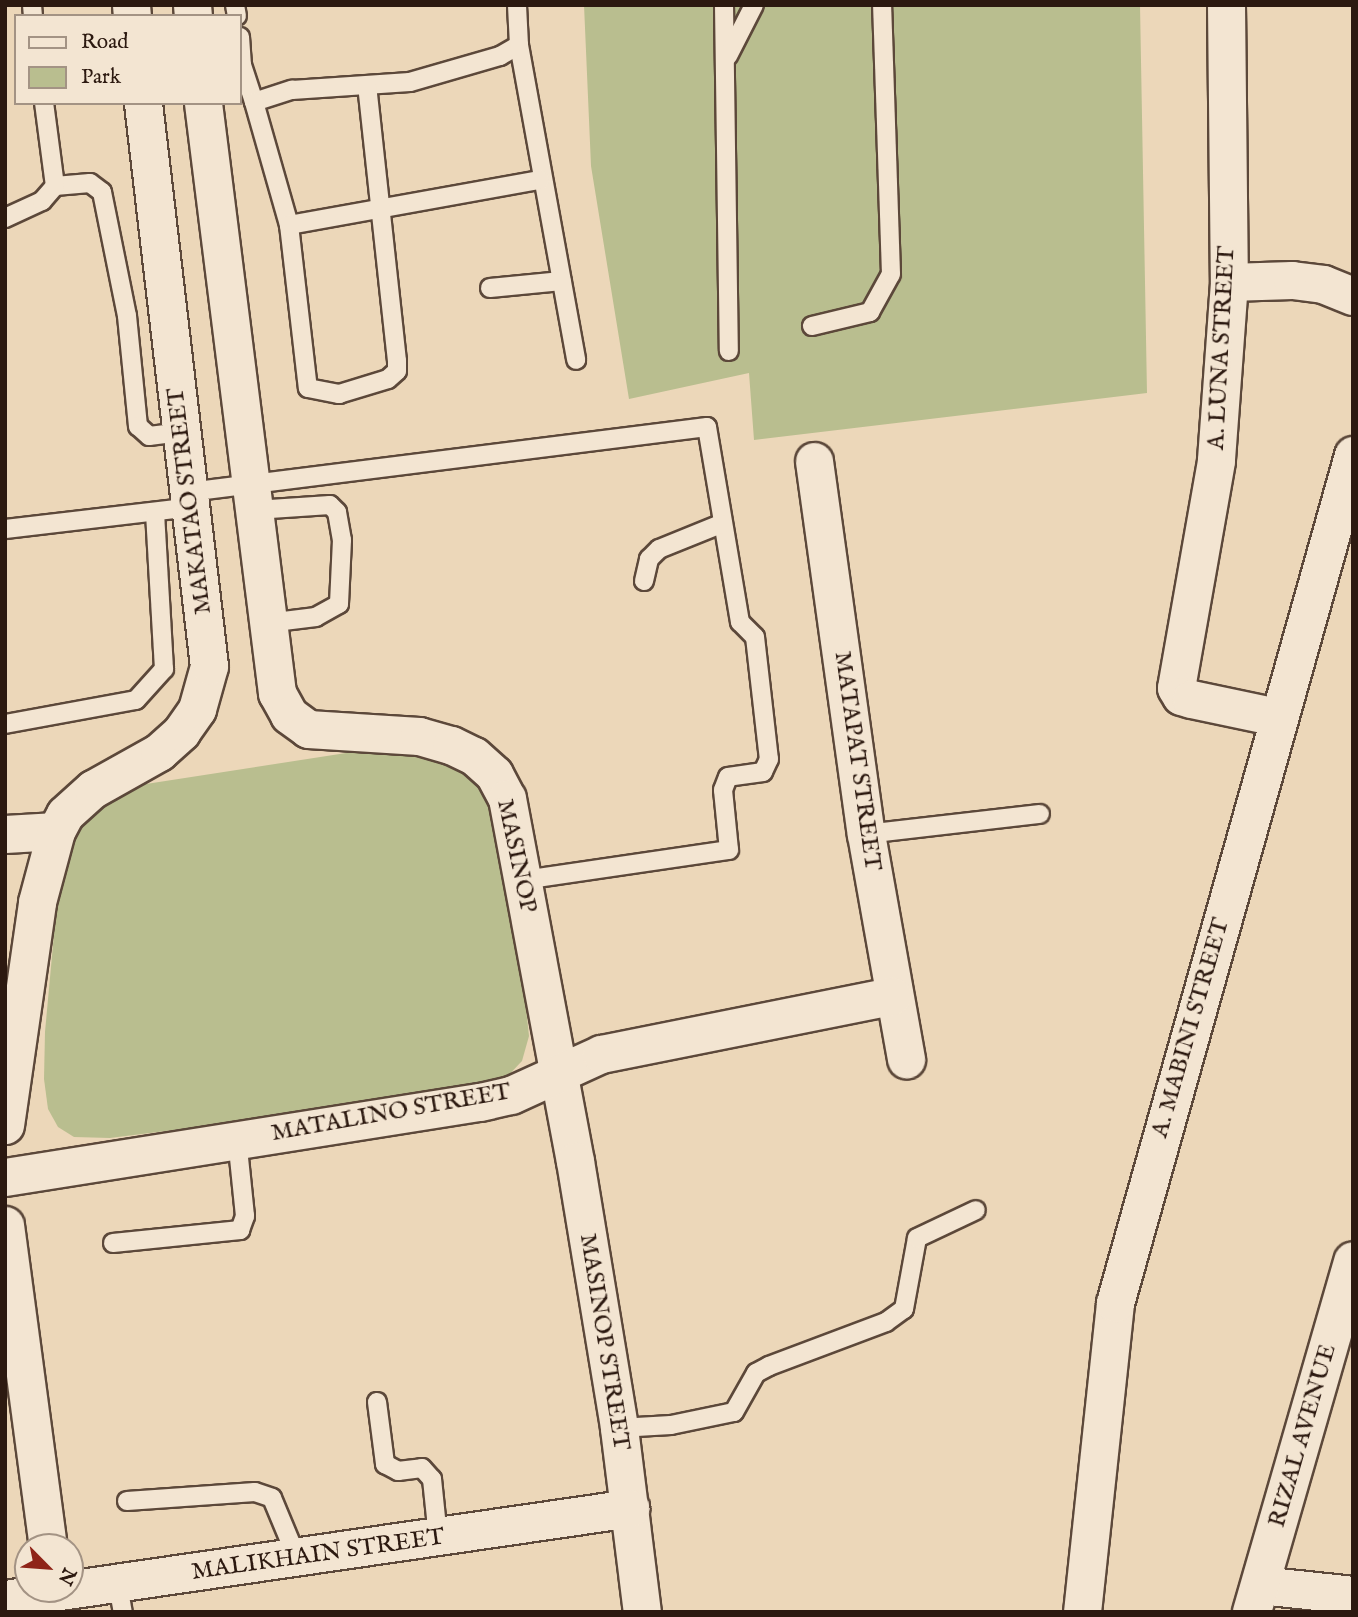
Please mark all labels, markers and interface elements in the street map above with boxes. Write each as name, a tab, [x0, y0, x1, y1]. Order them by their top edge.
legend	[14, 14, 242, 105]
text: Road	[81, 29, 128, 56]
text: Park	[81, 64, 121, 91]
street label: A. LUNA STREET	[1202, 245, 1242, 451]
street label: MAKATAO STREET	[162, 386, 218, 616]
street label: MATAPAT STREET	[827, 649, 887, 873]
street label: MASINOP	[490, 797, 542, 915]
street label: A. MABINI STREET	[1146, 915, 1236, 1141]
street label: MATALINO STREET	[269, 1078, 513, 1148]
street label: MASINOP STREET	[573, 1231, 635, 1453]
street label: RIZAL AVENUE	[1263, 1341, 1343, 1531]
street label: MALIKHAIN STREET	[190, 1523, 446, 1587]
north arrow	[14, 1533, 84, 1603]
text: N	[52, 1563, 81, 1589]

